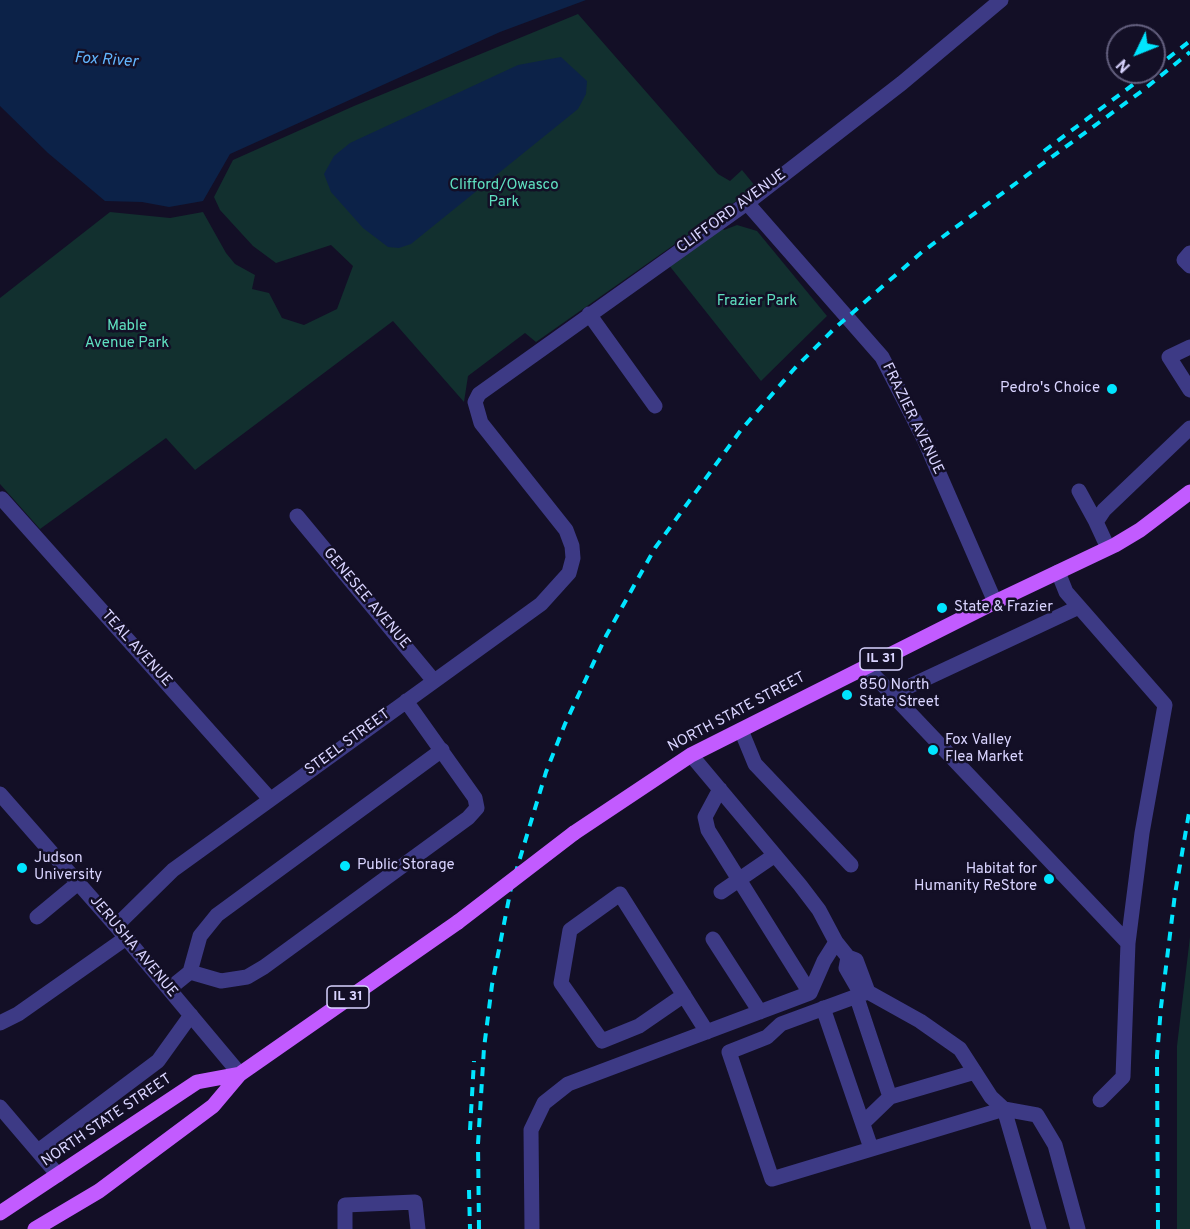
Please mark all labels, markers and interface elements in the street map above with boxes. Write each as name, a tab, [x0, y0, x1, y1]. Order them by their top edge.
north arrow	[1106, 24, 1166, 84]
water label: Fox River	[74, 49, 138, 73]
text: N	[1113, 54, 1136, 76]
street label: CLIFFORD AVENUE	[674, 166, 790, 258]
park label: Clifford/Owasco Park	[449, 177, 559, 212]
park label: Frazier Park	[717, 293, 797, 311]
park label: Mable Avenue Park	[85, 318, 169, 353]
street label: FRAZIER AVENUE	[877, 360, 947, 478]
place label: Pedro's Choice	[1000, 380, 1100, 398]
marker: Pedro's Choice	[1105, 382, 1119, 396]
street label: GENESEE AVENUE	[319, 545, 413, 653]
place label: State & Frazier	[954, 599, 1053, 617]
marker: State & Frazier	[935, 601, 949, 615]
street label: TEAL AVENUE	[97, 607, 175, 691]
road number: IL 31	[860, 648, 902, 670]
street label: NORTH STATE STREET	[665, 669, 809, 757]
place label: 850 North State Street	[859, 677, 939, 712]
marker: 850 North State Street	[840, 688, 854, 702]
street label: STEEL STREET	[302, 706, 394, 780]
place label: Fox Valley Flea Market	[945, 732, 1023, 767]
marker: Fox Valley Flea Market	[926, 743, 940, 757]
place label: Judson University	[34, 850, 102, 885]
place label: Public Storage	[357, 857, 455, 875]
marker: Public Storage	[338, 859, 352, 873]
marker: Judson University	[15, 861, 29, 875]
place label: Habitat for Humanity ReStore	[914, 861, 1037, 896]
marker: Habitat for Humanity ReStore	[1042, 872, 1056, 886]
street label: JERUSHA AVENUE	[85, 892, 181, 1002]
road number: IL 31	[327, 986, 369, 1008]
street label: NORTH STATE STREET	[38, 1071, 176, 1171]

